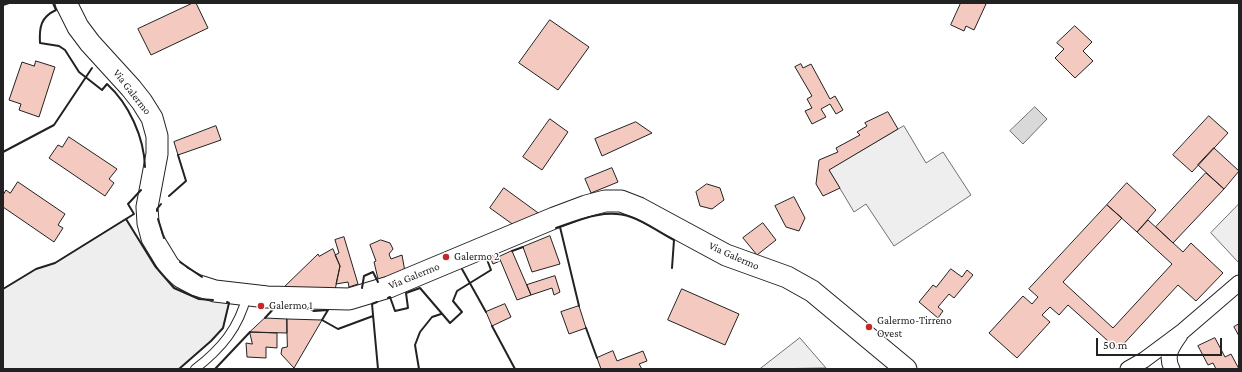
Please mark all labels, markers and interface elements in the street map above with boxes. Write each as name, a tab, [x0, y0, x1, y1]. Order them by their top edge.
street label: Via Galermo	[110, 67, 154, 117]
street label: Via Galermo	[707, 239, 761, 273]
place label: Galermo 2	[454, 250, 499, 264]
marker: Galermo 2	[441, 252, 451, 262]
street label: Via Galermo	[386, 260, 442, 292]
place label: Galermo 1	[269, 299, 313, 313]
marker: Galermo 1	[256, 301, 266, 311]
place label: Galermo-Tirreno Ovest	[877, 314, 952, 340]
marker: Galermo-Tirreno Ovest	[864, 322, 874, 332]
scale bar	[1098, 330, 1224, 356]
text: 50 m	[1103, 338, 1127, 352]

